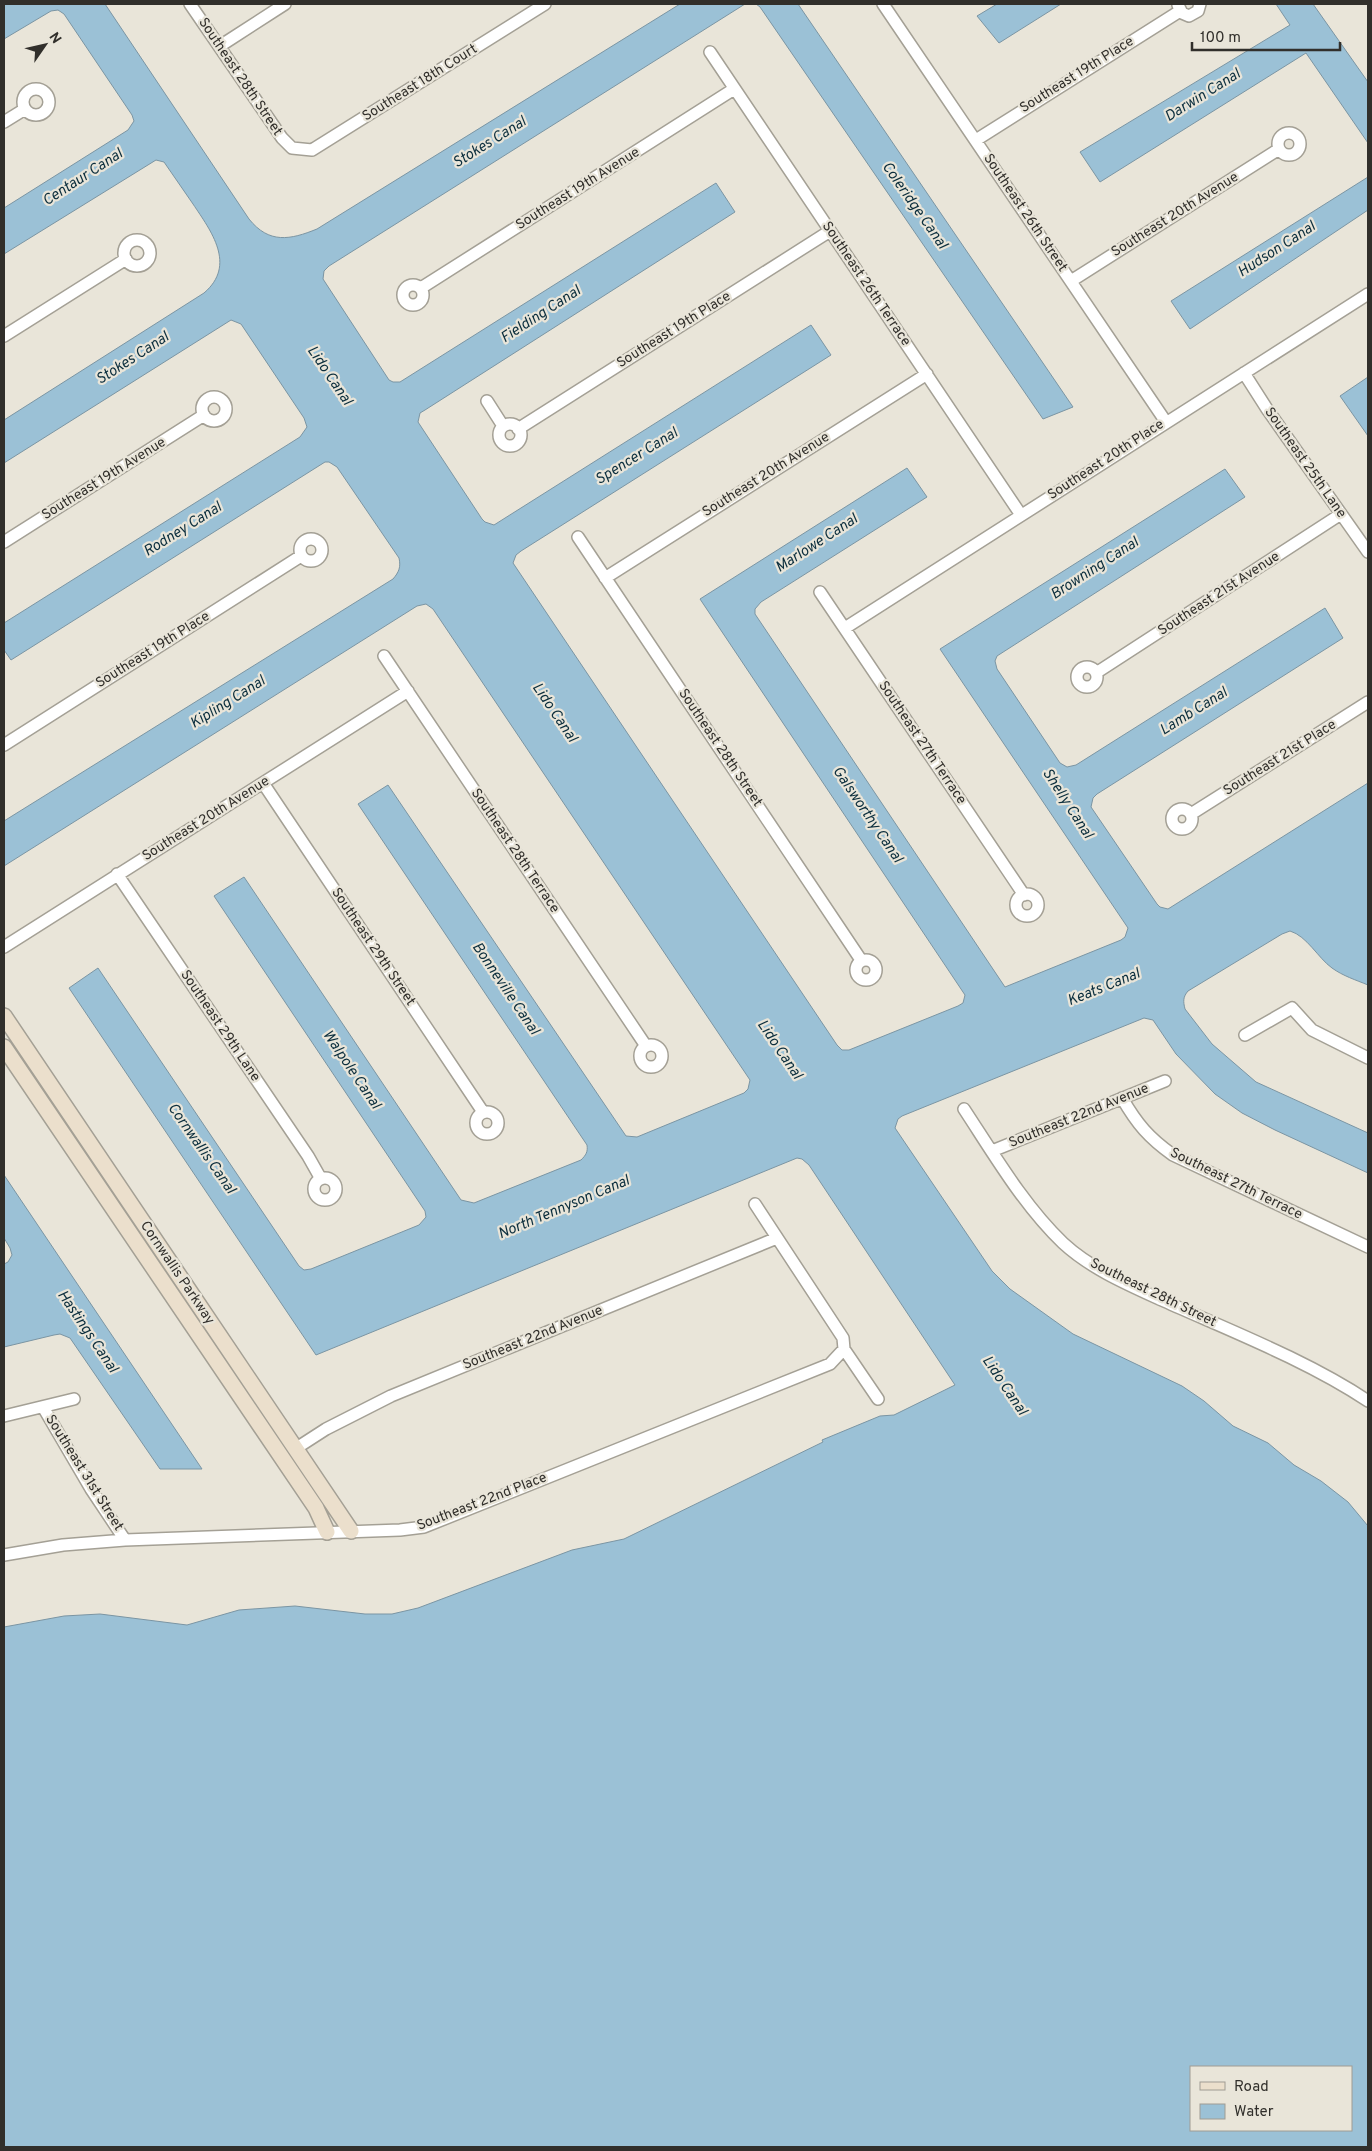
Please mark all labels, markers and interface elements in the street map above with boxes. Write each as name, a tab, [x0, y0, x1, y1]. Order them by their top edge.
street label: Southeast 28th Street	[194, 15, 286, 139]
north arrow	[20, 20, 70, 70]
scale bar	[1192, 20, 1340, 52]
text: 100 m	[1200, 29, 1241, 48]
text: N	[45, 30, 64, 47]
street label: Southeast 19th Place	[1017, 33, 1137, 117]
street label: Southeast 18th Court	[359, 41, 481, 125]
water label: Darwin Canal	[1162, 65, 1245, 127]
water label: Stokes Canal	[450, 112, 531, 173]
water label: Centaur Canal	[39, 144, 128, 211]
street label: Southeast 19th Avenue	[513, 144, 643, 234]
street label: Southeast 26th Street	[979, 151, 1071, 275]
water label: Coleridge Canal	[877, 159, 952, 254]
street label: Southeast 20th Avenue	[1108, 169, 1242, 261]
water label: Hudson Canal	[1234, 217, 1321, 282]
street label: Southeast 26th Terrace	[818, 218, 914, 350]
water label: Fielding Canal	[497, 281, 586, 348]
street label: Southeast 19th Place	[614, 288, 734, 372]
water label: Stokes Canal	[93, 328, 174, 390]
water label: Lido Canal	[302, 343, 357, 410]
street label: Southeast 25th Lane	[1260, 404, 1350, 522]
street label: Southeast 20th Place	[1045, 416, 1167, 504]
water label: Spencer Canal	[592, 423, 683, 490]
street label: Southeast 20th Avenue	[699, 429, 833, 521]
street label: Southeast 19th Avenue	[39, 434, 169, 524]
water label: Rodney Canal	[140, 498, 227, 562]
water label: Marlowe Canal	[772, 510, 863, 578]
water label: Browning Canal	[1047, 533, 1144, 605]
street label: Southeast 21st Avenue	[1155, 548, 1283, 640]
street label: Southeast 19th Place	[93, 608, 213, 692]
water label: Kipling Canal	[187, 672, 270, 734]
street label: Southeast 27th Terrace	[874, 678, 970, 808]
water label: Lido Canal	[527, 680, 582, 747]
water label: Lamb Canal	[1157, 683, 1232, 740]
street label: Southeast 28th Street	[674, 686, 766, 810]
street label: Southeast 21st Place	[1220, 716, 1340, 800]
water label: Galsworthy Canal	[828, 763, 907, 868]
water label: Shelly Canal	[1037, 765, 1097, 844]
street label: Southeast 20th Avenue	[139, 773, 273, 865]
street label: Southeast 28th Terrace	[467, 785, 563, 917]
street label: Southeast 29th Street	[327, 885, 419, 1009]
water label: Bonneville Canal	[467, 939, 544, 1040]
water label: Keats Canal	[1065, 964, 1144, 1011]
street label: Southeast 29th Lane	[176, 967, 264, 1085]
water label: Lido Canal	[752, 1017, 807, 1084]
water label: Walpole Canal	[318, 1027, 385, 1114]
street label: Southeast 22nd Avenue	[1007, 1080, 1151, 1152]
water label: Cornwallis Canal	[163, 1100, 240, 1199]
street label: Southeast 27th Terrace	[1167, 1145, 1305, 1223]
water label: North Tennyson Canal	[495, 1171, 634, 1244]
street label: Cornwallis Parkway	[136, 1218, 218, 1328]
street label: Southeast 28th Street	[1087, 1255, 1219, 1331]
water label: Hastings Canal	[52, 1287, 122, 1378]
street label: Southeast 22nd Avenue	[461, 1302, 605, 1374]
water label: Lido Canal	[977, 1353, 1032, 1420]
street label: Southeast 31st Street	[41, 1412, 127, 1534]
street label: Southeast 22nd Place	[415, 1469, 549, 1535]
legend	[1190, 2066, 1352, 2131]
text: Road	[1234, 2078, 1269, 2097]
text: Water	[1234, 2103, 1274, 2122]

